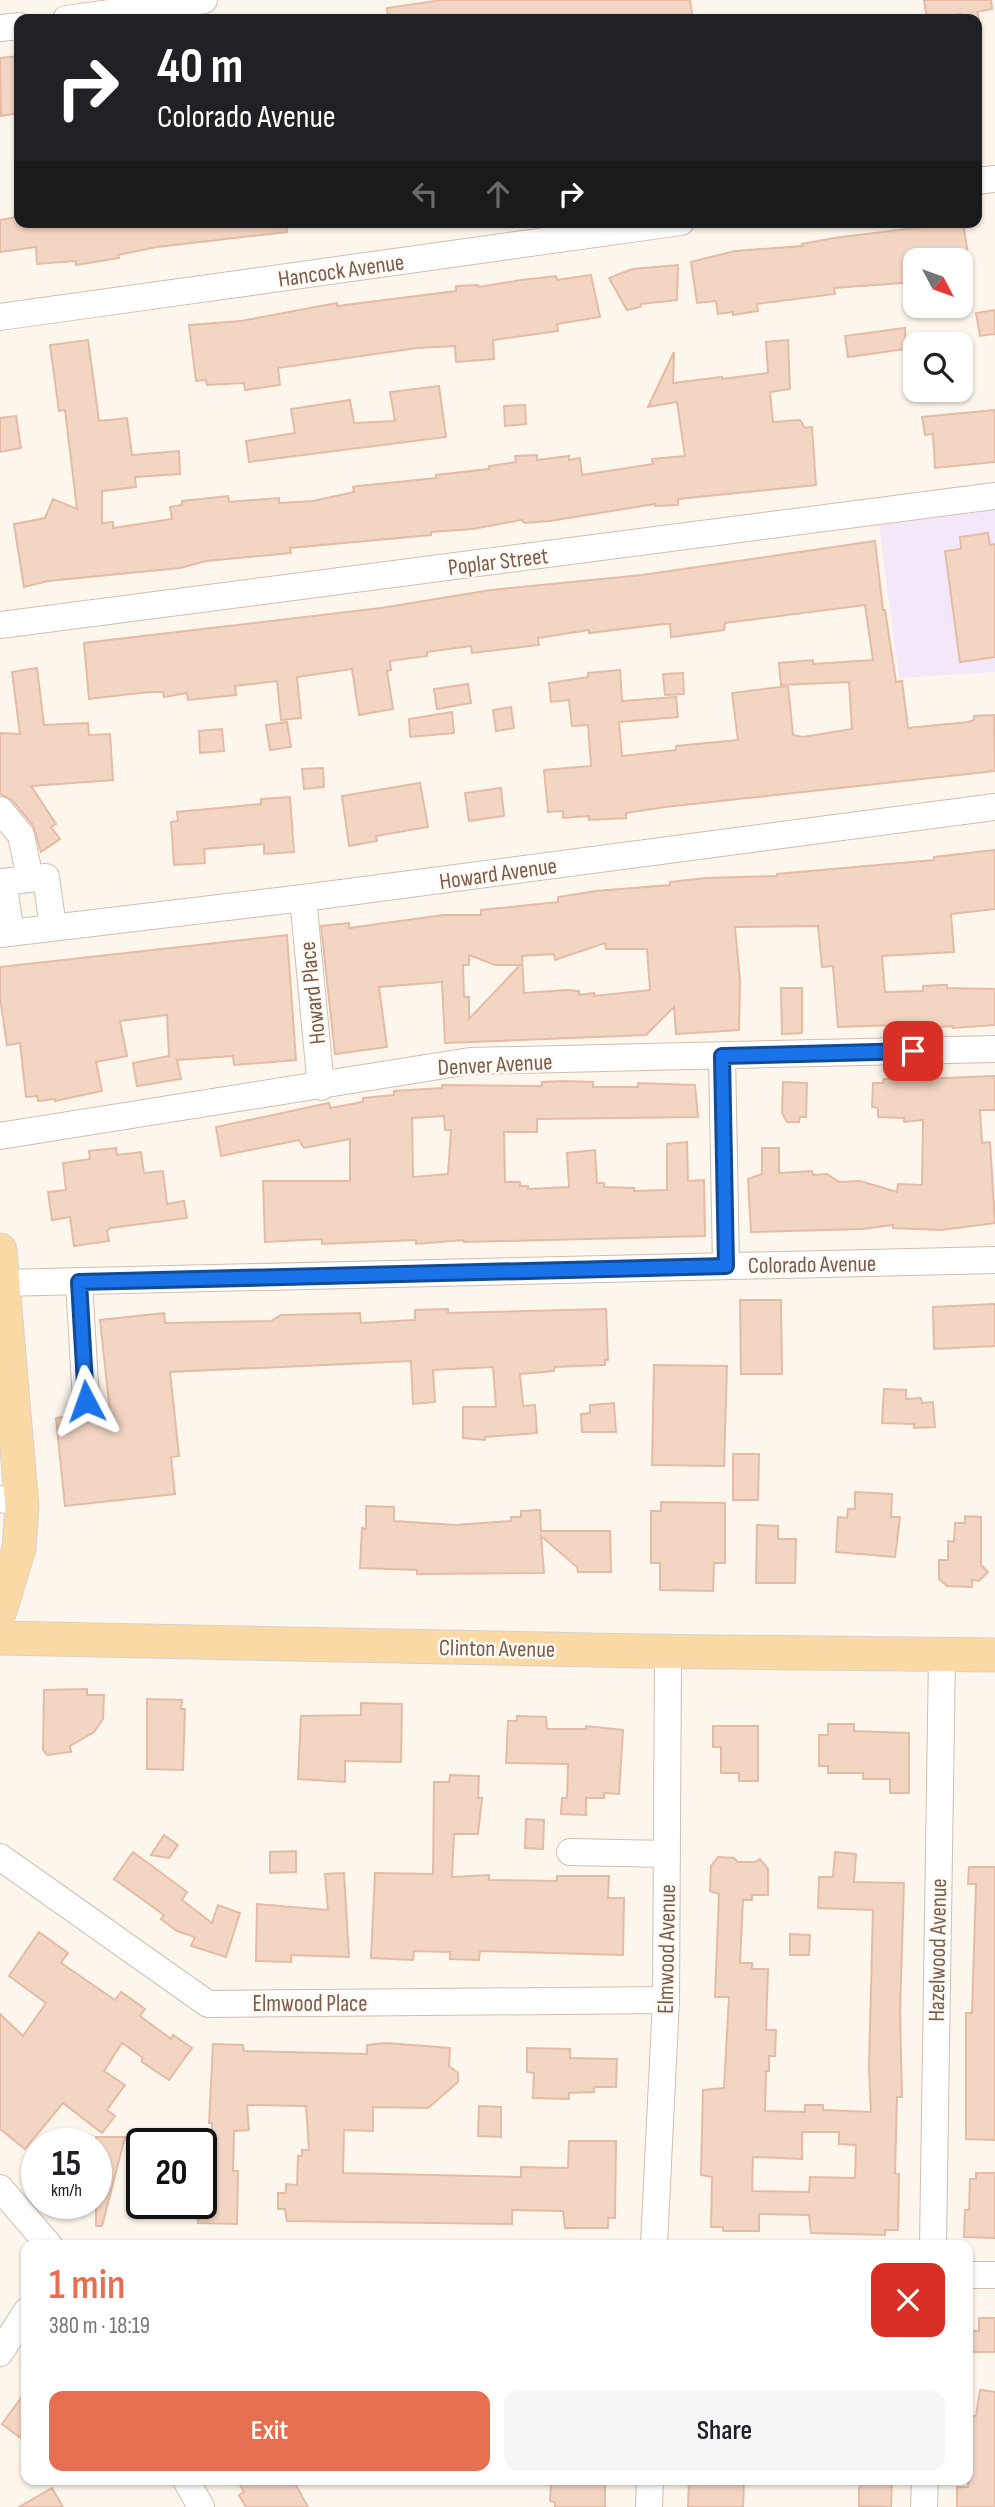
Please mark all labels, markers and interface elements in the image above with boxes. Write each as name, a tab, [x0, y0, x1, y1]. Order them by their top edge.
text: 40 m	[157, 38, 243, 97]
icon: right	[42, 42, 133, 133]
text: Colorado Avenue	[157, 98, 336, 137]
icon: left	[406, 175, 444, 213]
icon: ahead	[479, 175, 517, 213]
icon: right	[552, 175, 590, 213]
street label: Hancock Avenue	[276, 248, 406, 294]
north arrow	[903, 248, 973, 318]
map controls	[903, 248, 973, 402]
button: search	[903, 332, 973, 402]
street label: Poplar Street	[446, 542, 550, 582]
street label: Howard Avenue	[438, 852, 559, 896]
street label: Howard Place	[294, 940, 332, 1046]
pin	[883, 1021, 943, 1081]
icon: arrive	[894, 1032, 932, 1070]
street label: Denver Avenue	[437, 1048, 553, 1082]
street label: Colorado Avenue	[748, 1250, 876, 1280]
position arrow	[49, 1364, 123, 1438]
street label: Clinton Avenue	[439, 1634, 555, 1664]
street label: Hazelwood Avenue	[923, 1878, 953, 2022]
street label: Elmwood Avenue	[652, 1884, 682, 2014]
street label: Elmwood Place	[253, 1990, 367, 2018]
speed limit sign: 20	[126, 2128, 217, 2219]
text: 15	[52, 2143, 81, 2186]
text: km/h	[51, 2180, 82, 2201]
text: 1 min	[49, 2260, 125, 2311]
button: close	[871, 2263, 945, 2337]
text: 380 m · 18:19	[49, 2312, 150, 2340]
button: Exit	[49, 2391, 490, 2471]
button: Share	[504, 2391, 945, 2471]

